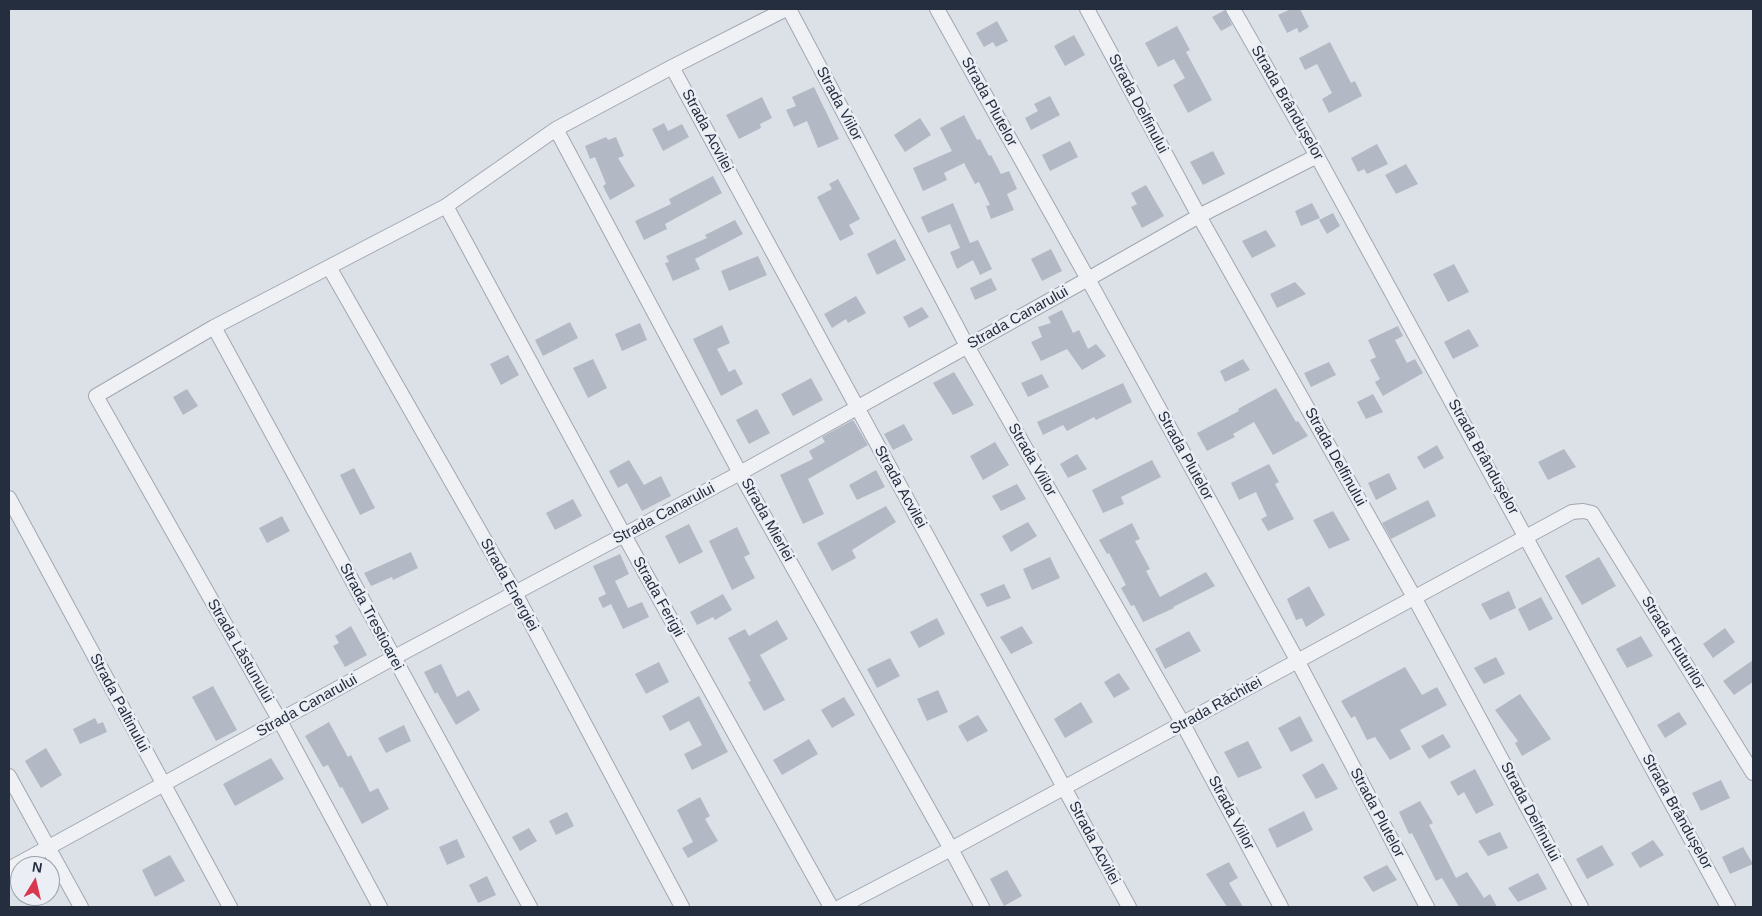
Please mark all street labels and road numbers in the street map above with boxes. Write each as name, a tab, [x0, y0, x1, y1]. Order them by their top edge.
street label: Strada Brândușelor	[1247, 43, 1327, 163]
street label: Strada Delfinului	[1104, 51, 1172, 157]
street label: Strada Plutelor	[957, 54, 1021, 150]
street label: Strada Viilor	[812, 64, 866, 144]
street label: Strada Acvilei	[678, 86, 736, 176]
street label: Strada Canarului	[964, 283, 1072, 353]
street label: Strada Brândușelor	[1444, 396, 1522, 518]
street label: Strada Delfinului	[1300, 405, 1370, 509]
street label: Strada Plutelor	[1153, 408, 1217, 504]
street label: Strada Viilor	[1004, 420, 1060, 500]
street label: Strada Acvilei	[870, 443, 930, 531]
street label: Strada Mierlei	[737, 475, 797, 565]
street label: Strada Canarului	[610, 480, 718, 548]
street label: Strada Energiei	[476, 535, 542, 635]
street label: Strada Ferigii	[629, 554, 687, 640]
street label: Strada Trestioarei	[335, 560, 407, 674]
street label: Strada Fluturilor	[1637, 593, 1709, 693]
street label: Strada Lăstunului	[203, 596, 277, 706]
street label: Strada Paltinului	[85, 651, 153, 755]
street label: Strada Canarului	[253, 671, 361, 741]
street label: Strada Răchitei	[1167, 673, 1265, 739]
street label: Strada Brândușelor	[1638, 751, 1716, 873]
street label: Strada Delfinului	[1496, 759, 1564, 865]
street label: Strada Plutelor	[1346, 765, 1408, 861]
street label: Strada Viilor	[1204, 773, 1258, 853]
street label: Strada Acvilei	[1065, 798, 1123, 888]

